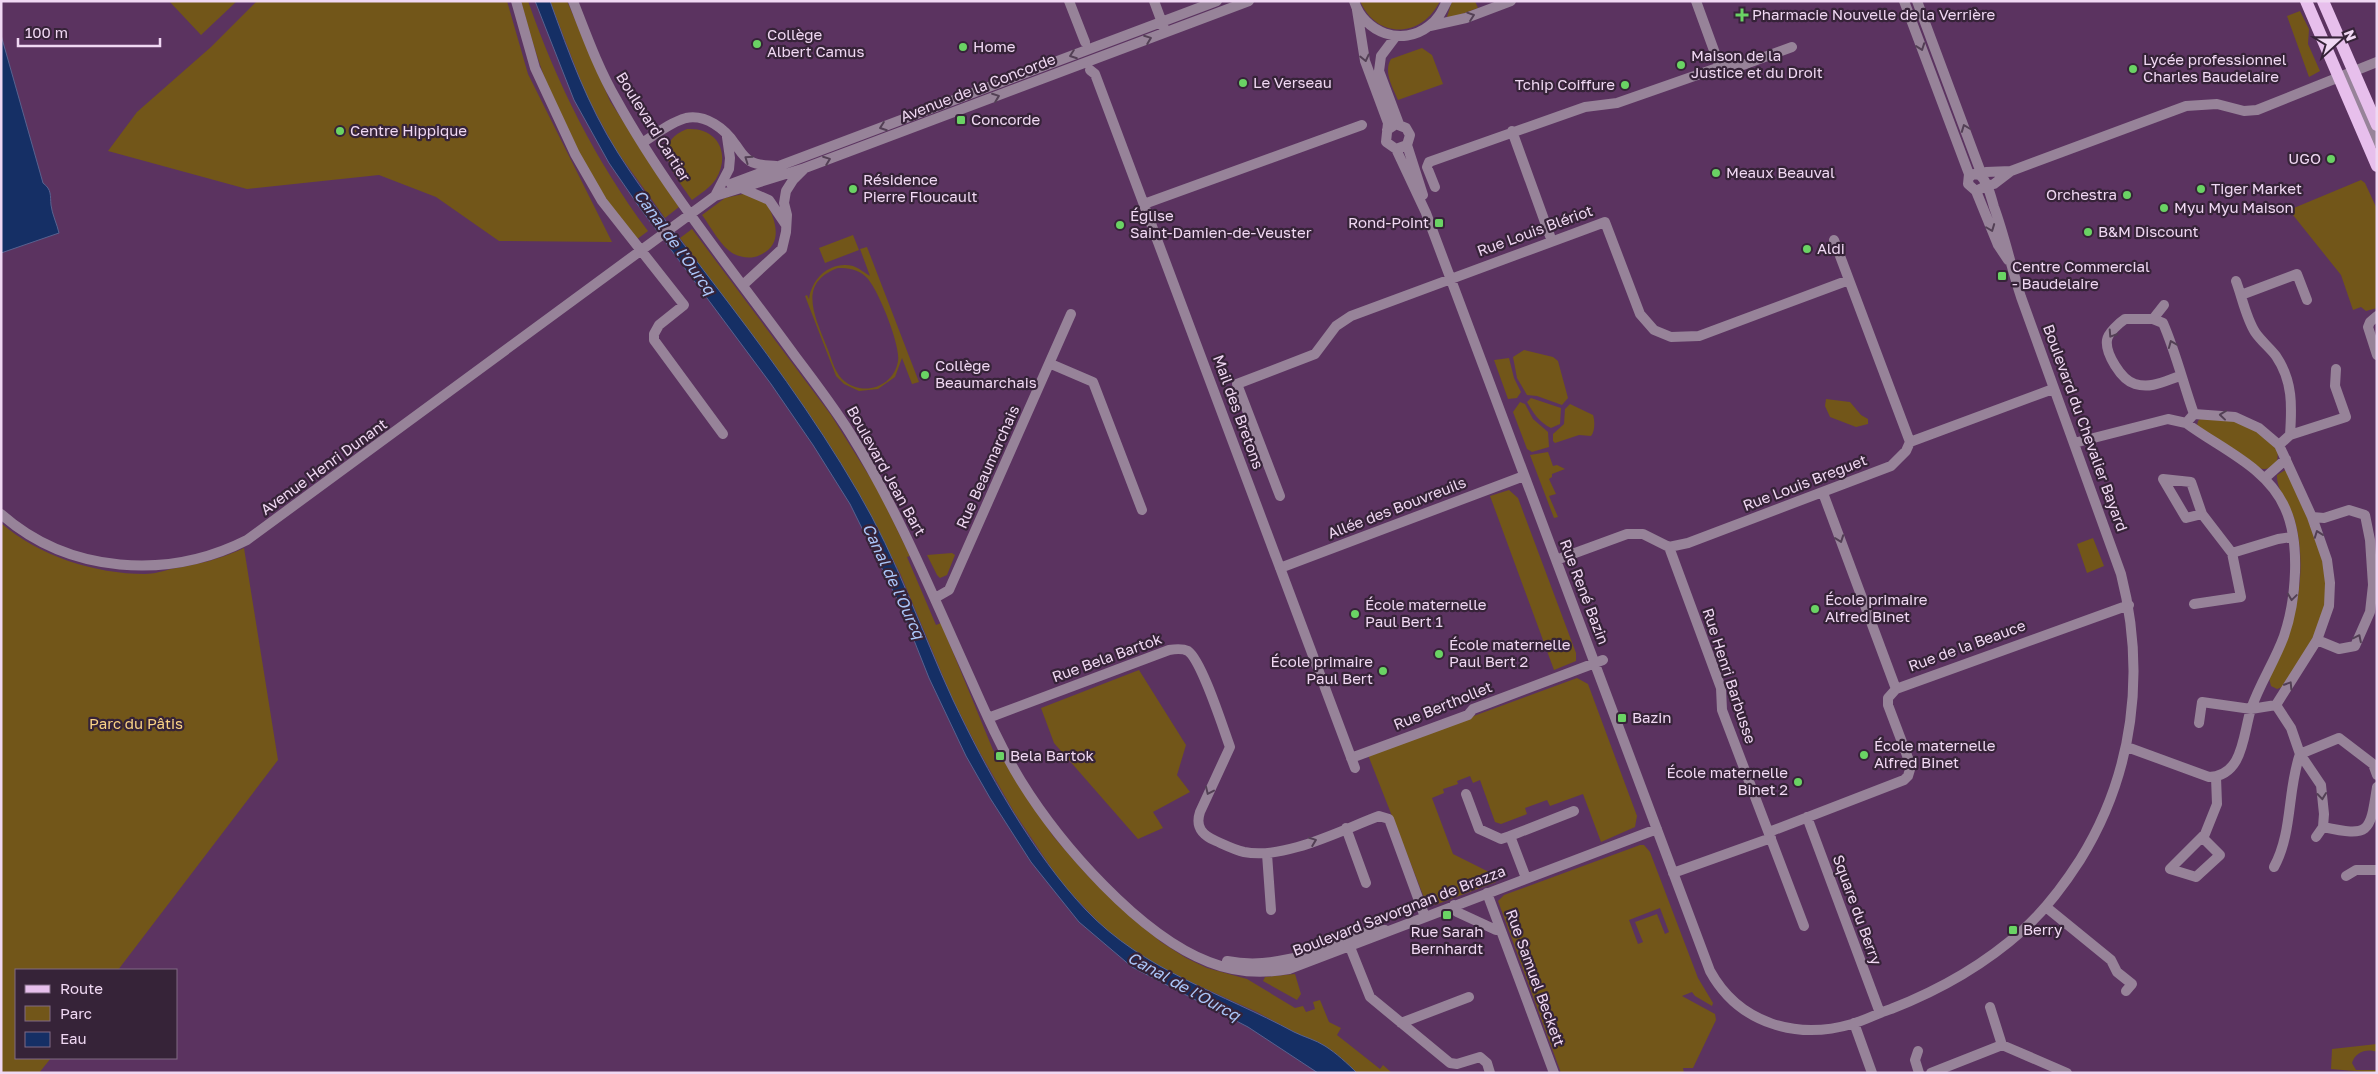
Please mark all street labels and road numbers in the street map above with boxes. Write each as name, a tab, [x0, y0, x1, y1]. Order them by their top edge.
street label: Avenue de la Concorde	[898, 50, 1058, 126]
street label: Boulevard Cartier	[613, 68, 695, 185]
street label: Rue Louis Blériot	[1474, 201, 1595, 259]
street label: Boulevard du Chevalier Bayard	[2040, 322, 2132, 534]
street label: Mail des Bretons	[1210, 352, 1268, 471]
street label: Rue Beaumarchais	[952, 402, 1022, 531]
street label: Boulevard Jean Bart	[844, 403, 930, 538]
street label: Avenue Henri Dunant	[257, 414, 390, 518]
street label: Rue Louis Breguet	[1740, 450, 1869, 514]
street label: Allée des Bouvreuils	[1325, 472, 1468, 542]
street label: Rue René Bazin	[1557, 536, 1613, 647]
street label: Rue Henri Barbusse	[1700, 606, 1760, 746]
street label: Rue de la Beauce	[1906, 615, 2028, 675]
street label: Rue Bela Bartok	[1049, 629, 1164, 685]
street label: Rue Berthollet	[1391, 677, 1495, 733]
street label: Square du Berry	[1830, 852, 1886, 968]
street label: Boulevard Savorgnan de Brazza	[1290, 861, 1508, 959]
street label: Rue Samuel Beckett	[1503, 907, 1569, 1049]

